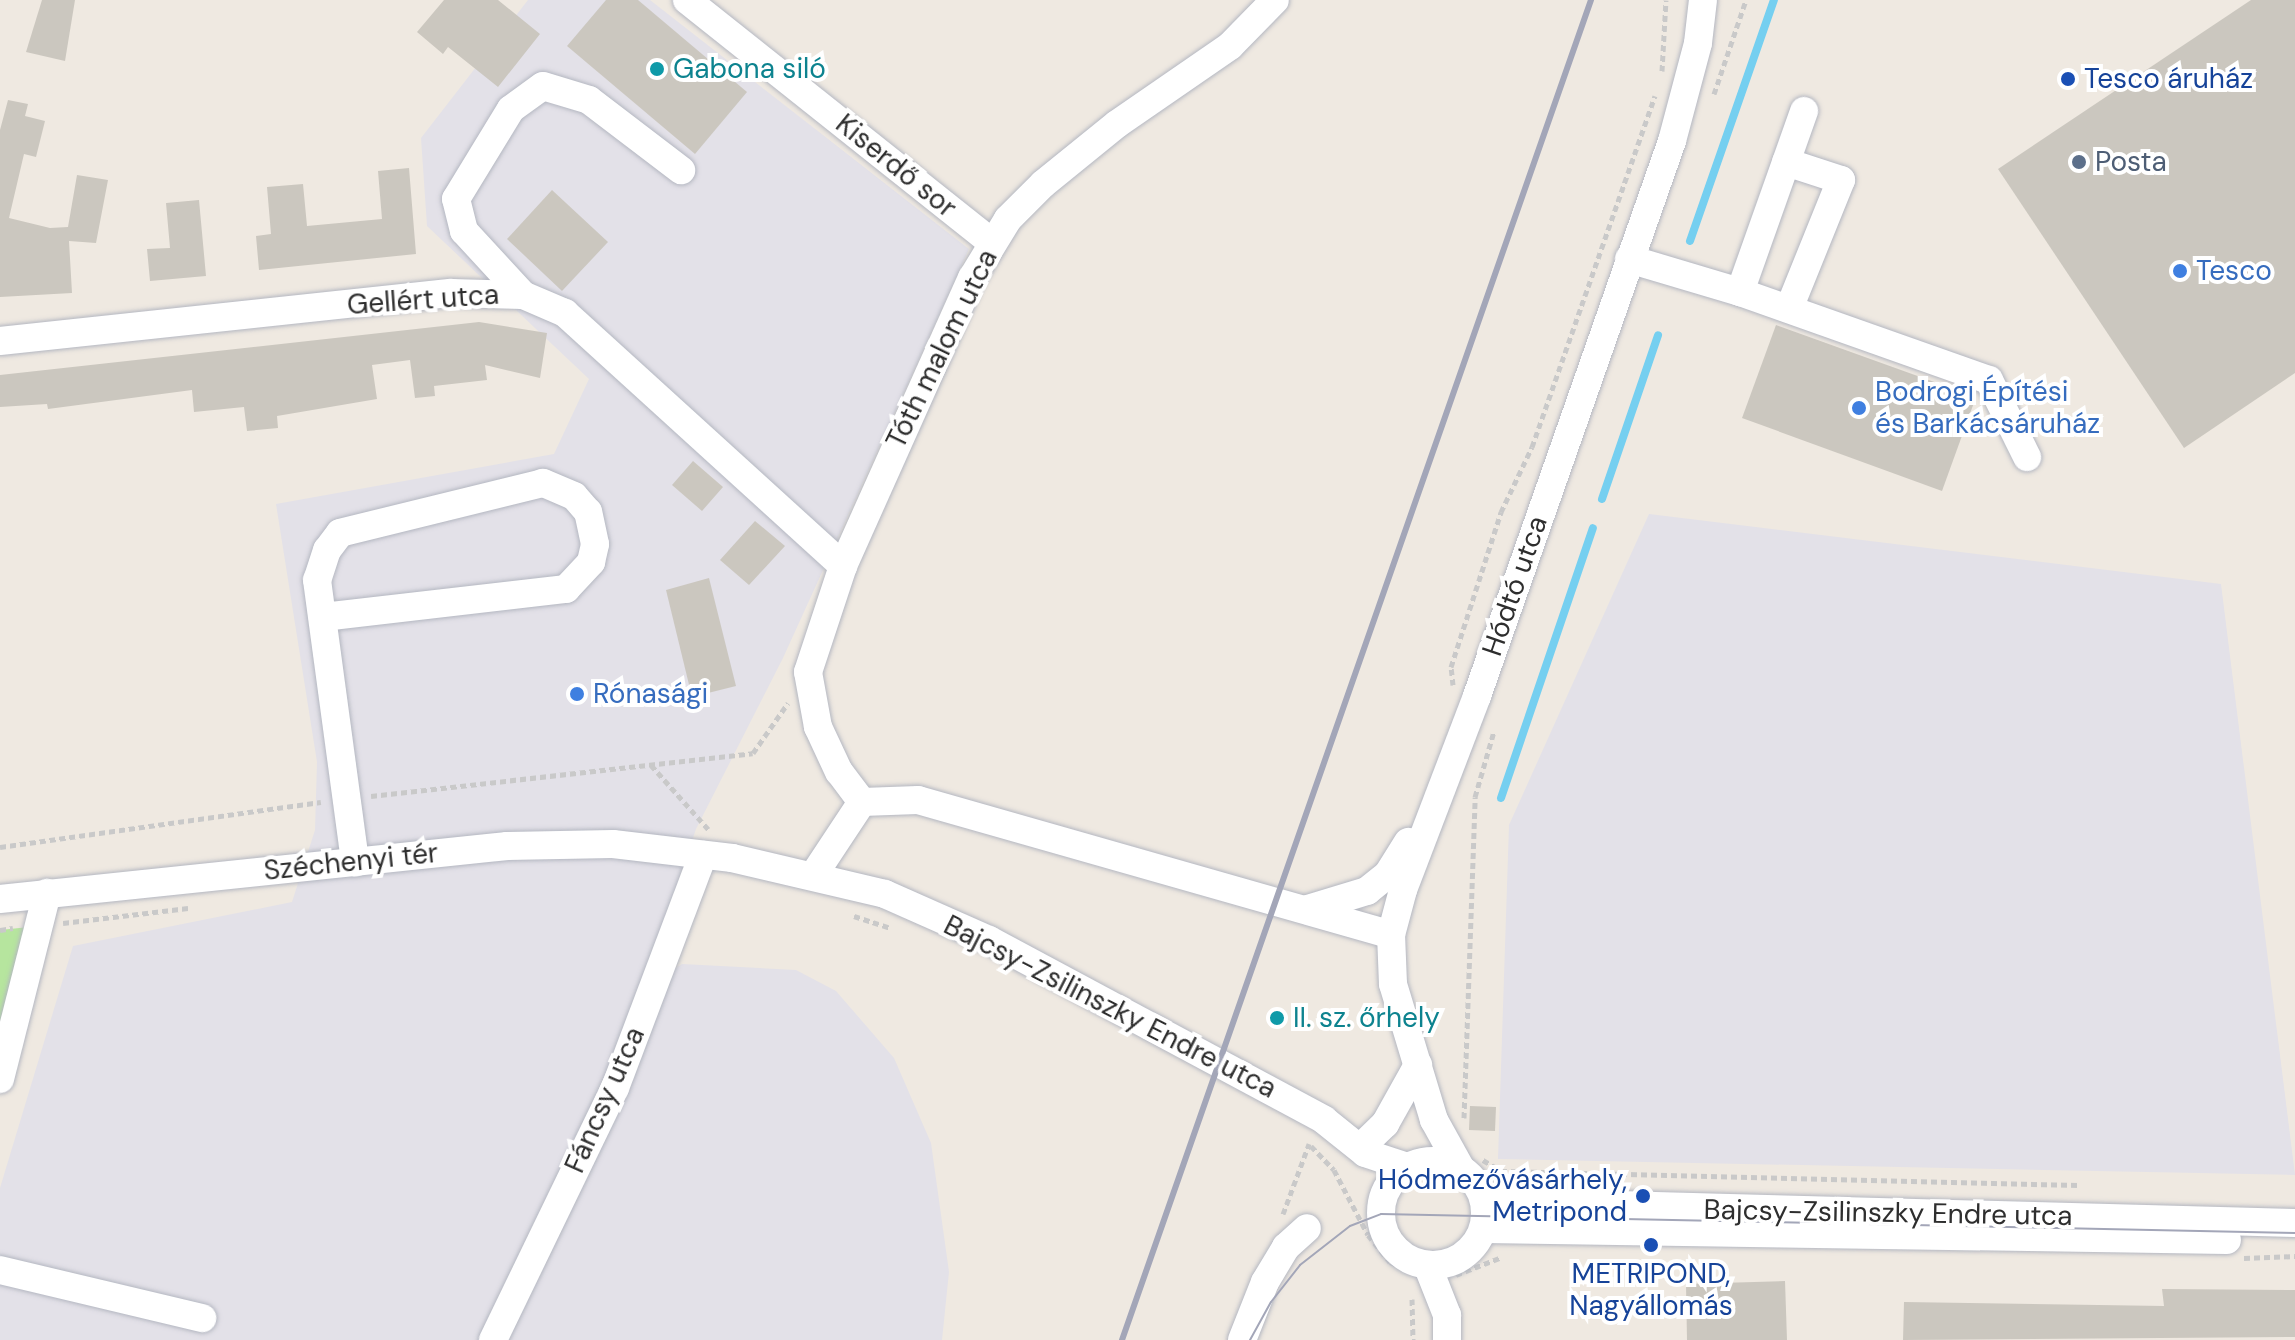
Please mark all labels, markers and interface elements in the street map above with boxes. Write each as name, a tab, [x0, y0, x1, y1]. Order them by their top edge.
place label: Gabona siló	[673, 52, 826, 86]
marker: Gabona siló	[648, 60, 666, 78]
place label: Tesco áruház	[2084, 62, 2253, 96]
marker: Tesco áruház	[2059, 70, 2077, 88]
street label: Kiserdő sor	[829, 107, 963, 225]
place label: Posta	[2095, 145, 2167, 179]
marker: Posta	[2070, 153, 2088, 171]
street label: Tóth malom utca	[879, 244, 1005, 454]
place label: Tesco	[2196, 254, 2272, 288]
marker: Tesco	[2171, 262, 2189, 280]
street label: Gellért utca	[346, 278, 500, 322]
place label: Bodrogi Építési és Barkácsáruház	[1875, 375, 2100, 441]
marker: Bodrogi Építési és Barkácsáruház	[1850, 399, 1868, 417]
street label: Hódtó utca	[1475, 512, 1555, 660]
place label: Rónasági	[593, 677, 708, 711]
marker: Rónasági	[568, 685, 586, 703]
street label: Széchenyi tér	[262, 836, 440, 888]
street label: Bajcsy-Zsilinszky Endre utca	[938, 908, 1282, 1106]
place label: II. sz. őrhely	[1293, 1001, 1440, 1035]
marker: II. sz. őrhely	[1268, 1009, 1286, 1027]
street label: Fáncsy utca	[558, 1022, 652, 1178]
place label: Hódmezővásárhely, Metripond	[1378, 1163, 1627, 1229]
marker: Hódmezővásárhely, Metripond	[1634, 1187, 1652, 1205]
street label: Bajcsy-Zsilinszky Endre utca	[1703, 1193, 2073, 1233]
marker: METRIPOND, Nagyállomás	[1642, 1236, 1660, 1254]
place label: METRIPOND, Nagyállomás	[1569, 1257, 1733, 1323]

